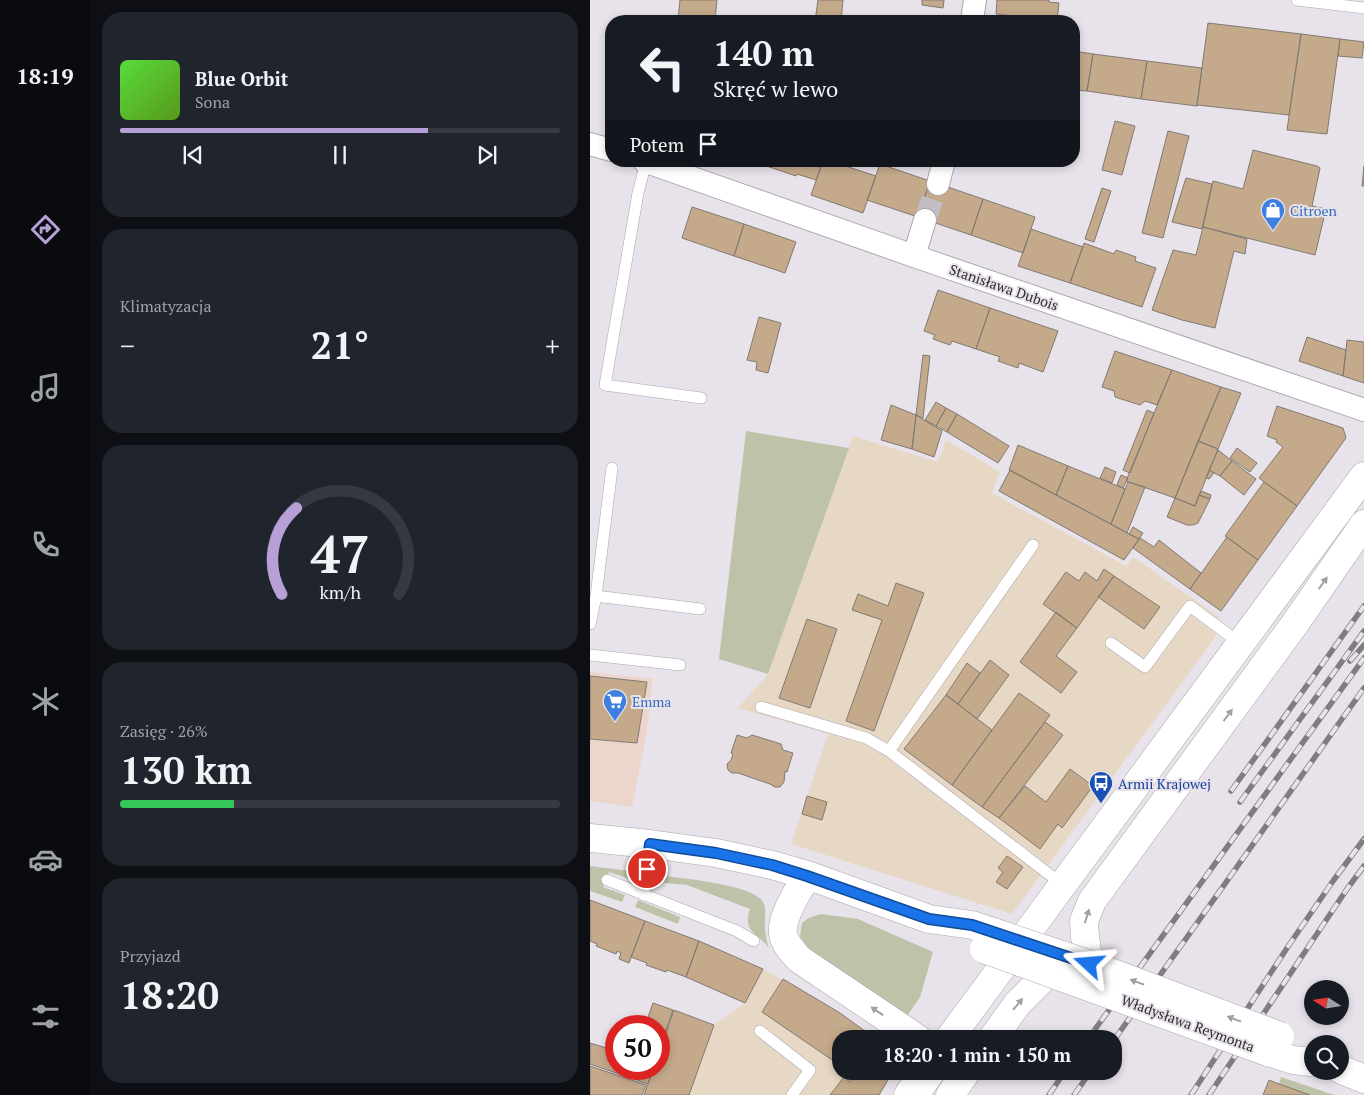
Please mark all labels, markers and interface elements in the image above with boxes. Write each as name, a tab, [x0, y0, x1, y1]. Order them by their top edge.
text: 140 m	[713, 30, 814, 76]
icon: left	[630, 35, 695, 100]
text: 18:19	[16, 61, 74, 90]
text: Blue Orbit	[195, 66, 288, 91]
text: Skręć w lewo	[713, 74, 838, 103]
text: Sona	[195, 91, 230, 113]
icon: arrive	[694, 130, 722, 158]
text: Potem	[630, 132, 684, 157]
icon: previous	[179, 141, 207, 169]
icon: pause	[326, 141, 354, 169]
icon: next	[473, 141, 501, 169]
shop icon: Citroen	[1260, 197, 1286, 231]
place label: Citroen	[1290, 201, 1338, 220]
icon: directions	[28, 212, 63, 247]
street label: Stanisława Dubois	[947, 259, 1061, 315]
text: Klimatyzacja	[120, 295, 212, 317]
text: 21°	[311, 320, 369, 370]
text: −	[120, 327, 135, 364]
text: +	[545, 327, 560, 364]
icon: music	[28, 370, 63, 405]
text: 47	[311, 519, 369, 588]
icon: phone	[28, 527, 63, 562]
one-way arrow	[1318, 576, 1328, 590]
text: km/h	[319, 580, 361, 604]
icon: climate	[28, 684, 63, 719]
supermarket icon: Emma	[602, 688, 628, 722]
place label: Emma	[632, 692, 671, 711]
one-way arrow	[1223, 708, 1233, 722]
text: Zasięg · 26%	[120, 720, 208, 742]
text: 130 km	[120, 745, 252, 795]
bus stop icon: Armii Krajowej	[1088, 770, 1114, 804]
place label: Armii Krajowej	[1118, 774, 1211, 793]
icon: car	[28, 842, 63, 877]
pin	[626, 848, 668, 890]
icon: arrive	[633, 855, 661, 883]
one-way arrow	[1083, 908, 1091, 923]
position arrow	[1062, 937, 1114, 989]
text: Przyjazd	[120, 945, 181, 967]
text: 18:20	[120, 970, 219, 1020]
one-way arrow	[1129, 978, 1144, 986]
north arrow	[1304, 980, 1349, 1025]
map controls	[1304, 980, 1349, 1080]
street label: Władysława Reymonta	[1119, 990, 1257, 1056]
one-way arrow	[1013, 998, 1024, 1011]
icon: filters	[28, 999, 63, 1034]
one-way arrow	[870, 1006, 884, 1016]
one-way arrow	[1227, 1014, 1242, 1022]
speed limit sign: 50	[605, 1015, 670, 1080]
button: search	[1304, 1035, 1349, 1080]
text: 18:20 · 1 min · 150 m	[883, 1042, 1071, 1067]

